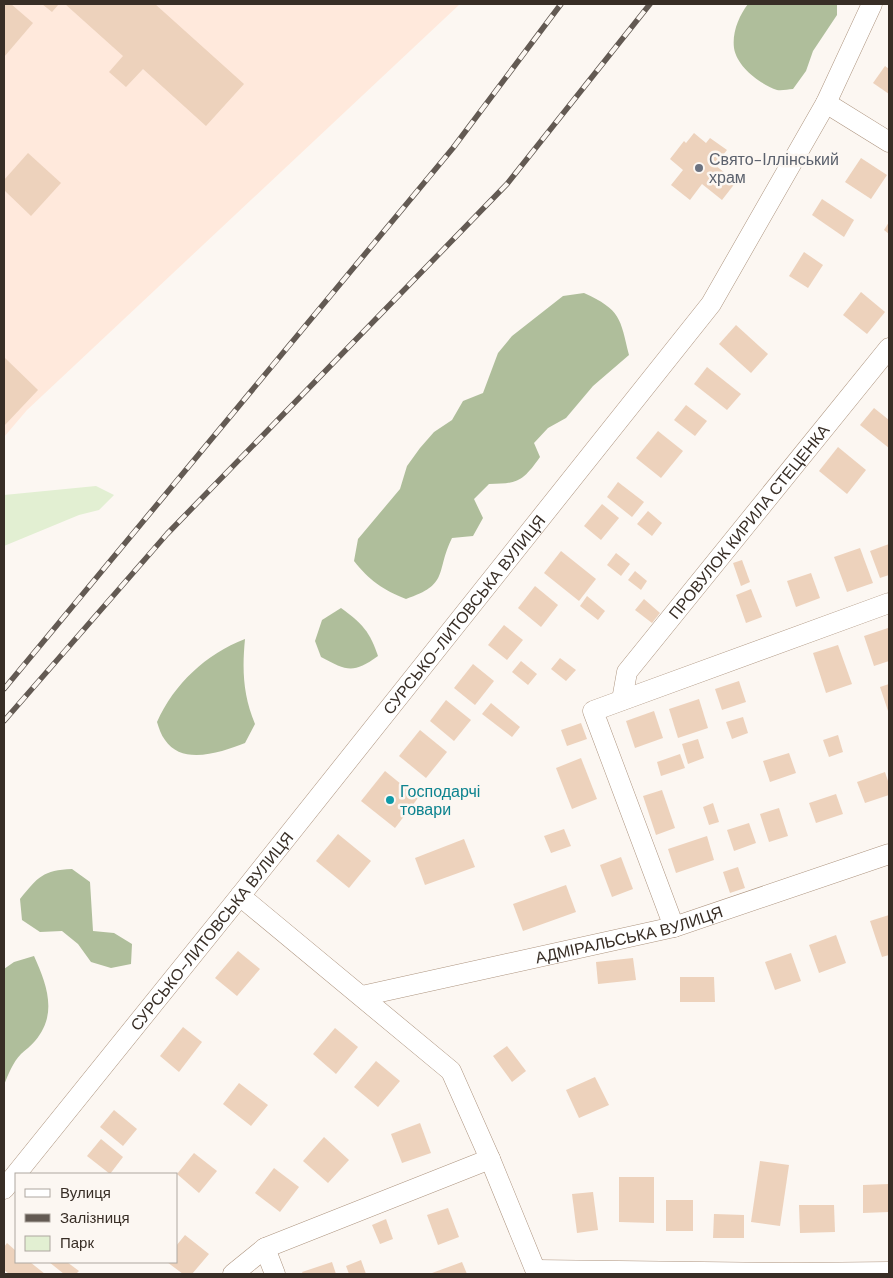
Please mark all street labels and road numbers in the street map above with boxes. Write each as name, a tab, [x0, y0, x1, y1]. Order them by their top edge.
street label: ПРОВУЛОК КИРИЛА СТЕЦЕНКА	[664, 420, 834, 623]
street label: СУРСЬКО-ЛИТОВСЬКА ВУЛИЦЯ	[378, 510, 550, 718]
street label: СУРСЬКО-ЛИТОВСЬКА ВУЛИЦЯ	[125, 827, 298, 1035]
street label: АДМІРАЛЬСЬКА ВУЛИЦЯ	[533, 901, 725, 968]

